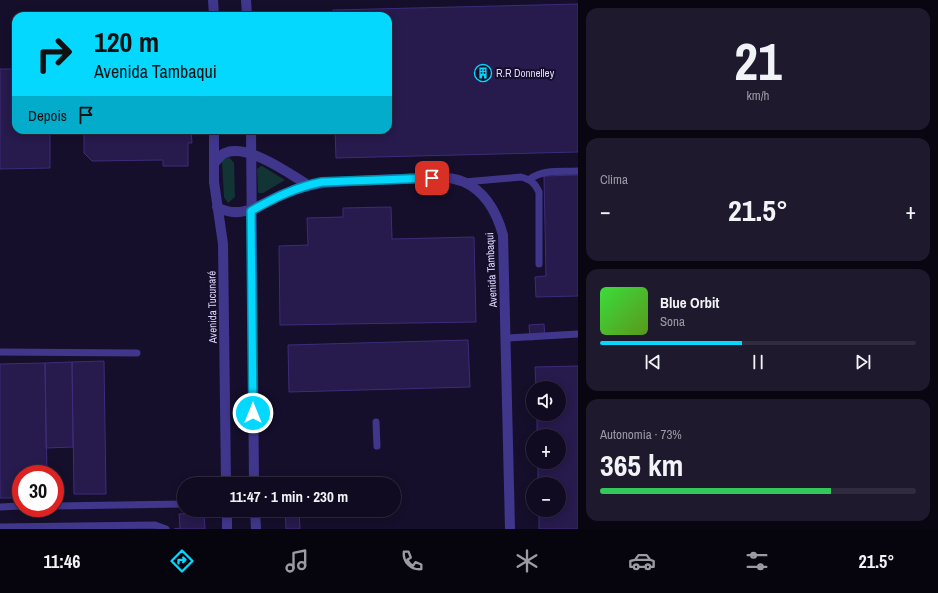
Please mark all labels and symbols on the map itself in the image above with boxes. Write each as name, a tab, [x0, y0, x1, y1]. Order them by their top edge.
building icon: R.R Donnelley	[473, 63, 493, 83]
place label: R.R Donnelley	[496, 66, 555, 80]
pin	[415, 161, 449, 195]
street label: Avenida Tambaqui	[482, 232, 500, 309]
street label: Avenida Tucunaré	[204, 271, 220, 344]
position arrow	[232, 392, 274, 434]
speed limit sign: 30	[12, 465, 64, 517]

